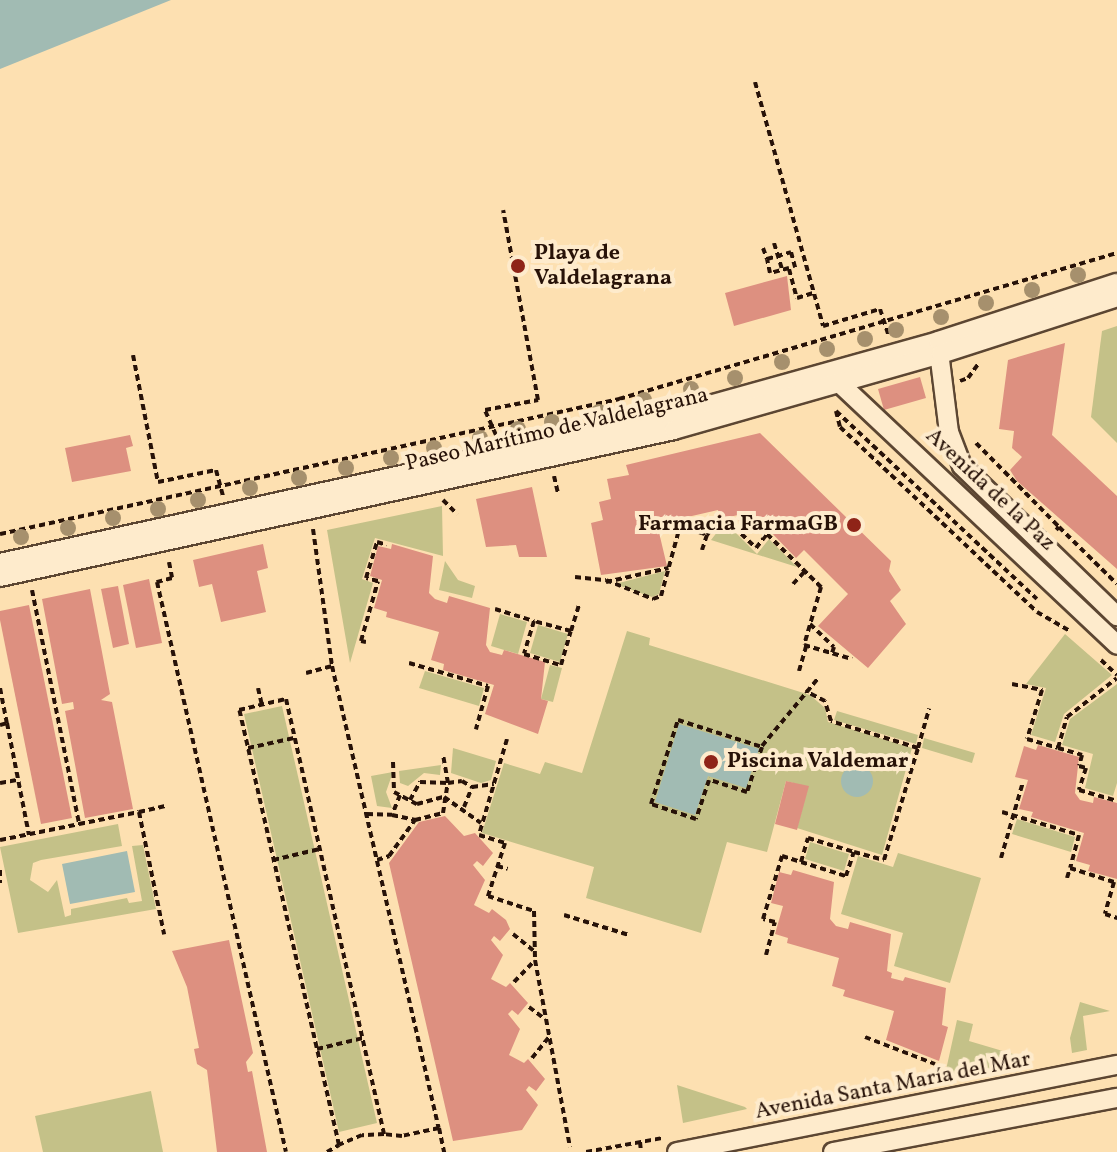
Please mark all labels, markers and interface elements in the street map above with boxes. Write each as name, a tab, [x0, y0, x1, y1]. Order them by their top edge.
place label: Playa de Valdelagrana	[534, 240, 672, 292]
marker: Playa de Valdelagrana	[509, 257, 527, 275]
street label: Paseo Marítimo de Valdelagrana	[403, 382, 711, 478]
street label: Avenida de la Paz	[920, 423, 1060, 557]
place label: Farmacia FarmaGB	[638, 512, 838, 538]
marker: Farmacia FarmaGB	[845, 516, 863, 534]
place label: Piscina Valdemar	[727, 749, 909, 775]
marker: Piscina Valdemar	[702, 753, 720, 771]
street label: Avenida Santa María del Mar	[753, 1046, 1033, 1126]

